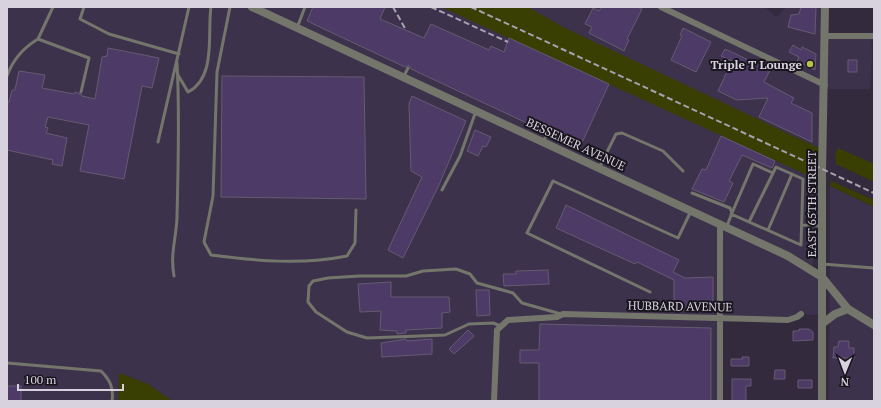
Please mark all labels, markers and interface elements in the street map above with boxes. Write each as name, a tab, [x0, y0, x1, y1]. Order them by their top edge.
place label: Triple T Lounge	[710, 57, 803, 72]
marker: Triple T Lounge	[805, 59, 815, 69]
street label: BESSEMER AVENUE	[524, 114, 628, 174]
street label: EAST 65TH STREET	[804, 150, 819, 257]
street label: HUBBARD AVENUE	[628, 298, 732, 314]
north arrow	[825, 352, 865, 392]
scale bar	[18, 366, 123, 392]
text: 100 m	[24, 372, 57, 387]
text: N	[840, 375, 849, 389]

